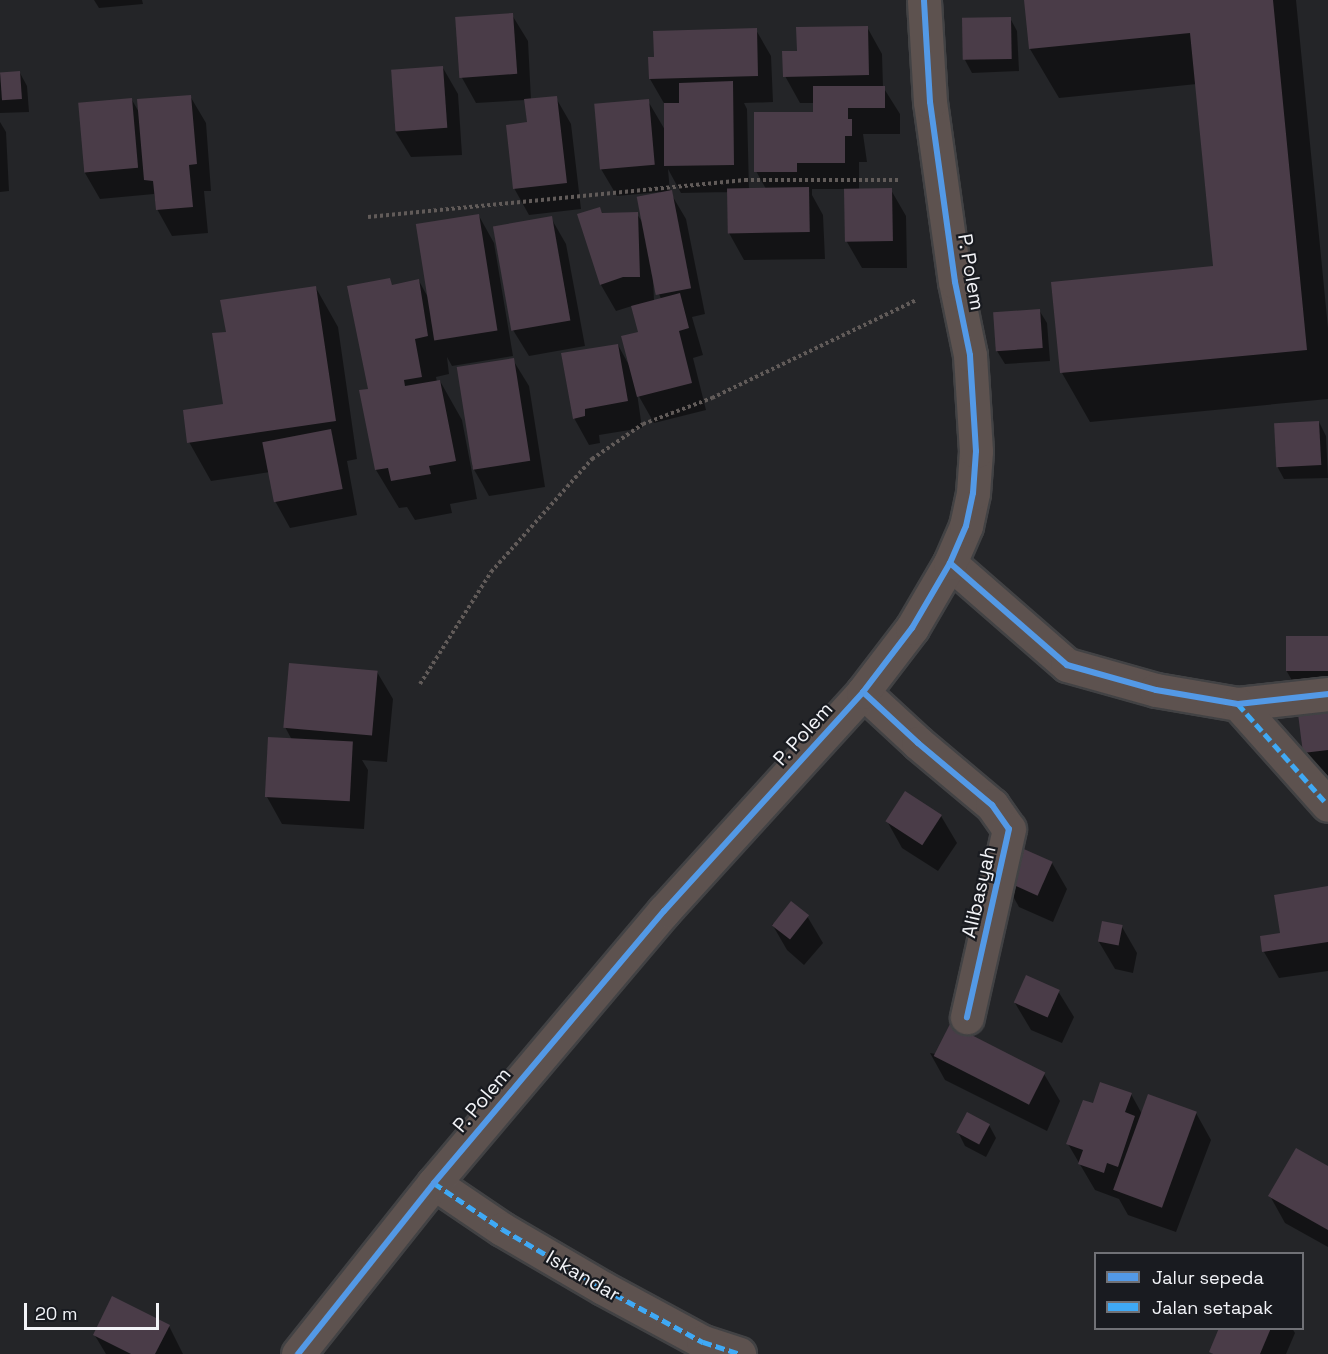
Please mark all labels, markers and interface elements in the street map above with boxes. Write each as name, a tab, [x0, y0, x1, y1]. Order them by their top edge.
street label: P. Polem	[952, 231, 990, 313]
street label: P. Polem	[768, 697, 838, 771]
street label: Alibasyah	[957, 844, 1001, 940]
street label: P. Polem	[448, 1062, 516, 1138]
street label: Iskandar	[542, 1245, 624, 1307]
legend	[1094, 1252, 1304, 1330]
text: Jalur sepeda	[1152, 1266, 1264, 1289]
scale bar	[27, 1291, 162, 1329]
text: Jalan setapak	[1152, 1296, 1273, 1319]
text: 20 m	[35, 1302, 78, 1325]

